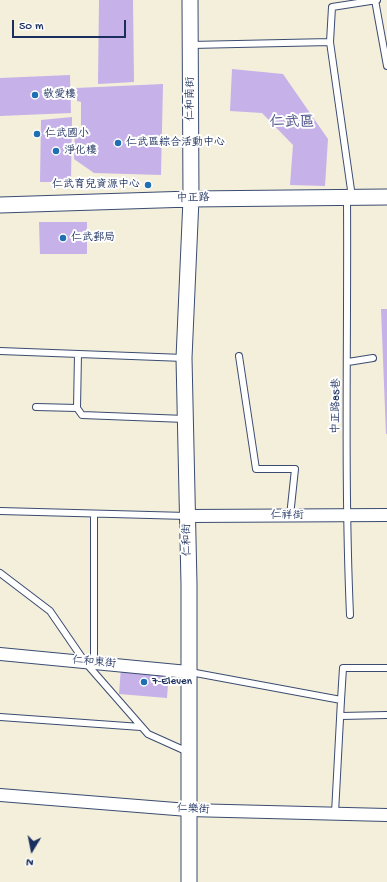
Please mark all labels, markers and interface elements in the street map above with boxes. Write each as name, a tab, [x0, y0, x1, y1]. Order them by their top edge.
scale bar	[14, 12, 128, 38]
text: 50 m	[19, 20, 44, 34]
street label: 仁和南街	[184, 77, 198, 121]
place label: 敬愛樓	[43, 88, 76, 102]
marker: 敬愛樓	[30, 90, 40, 100]
district label: 仁武區	[270, 115, 314, 133]
place label: 仁武國小	[45, 127, 89, 141]
marker: 仁武國小	[32, 129, 42, 139]
place label: 仁武區綜合活動中心	[126, 136, 225, 150]
marker: 仁武區綜合活動中心	[113, 138, 123, 148]
place label: 淨化樓	[64, 144, 97, 158]
marker: 淨化樓	[51, 146, 61, 156]
place label: 仁武育兒資源中心	[52, 178, 140, 192]
marker: 仁武育兒資源中心	[143, 180, 153, 190]
street label: 中正路	[176, 192, 210, 206]
place label: 仁武郵局	[71, 231, 115, 245]
marker: 仁武郵局	[58, 233, 68, 243]
street label: 中正路85巷	[330, 378, 344, 434]
street label: 仁祥街	[271, 509, 303, 523]
street label: 仁和街	[181, 523, 195, 557]
street label: 仁和東街	[72, 655, 116, 671]
place label: 7-Eleven	[152, 675, 192, 689]
marker: 7-Eleven	[139, 677, 149, 687]
street label: 仁樂街	[176, 803, 210, 817]
north arrow	[12, 830, 52, 870]
text: N	[25, 855, 34, 868]

